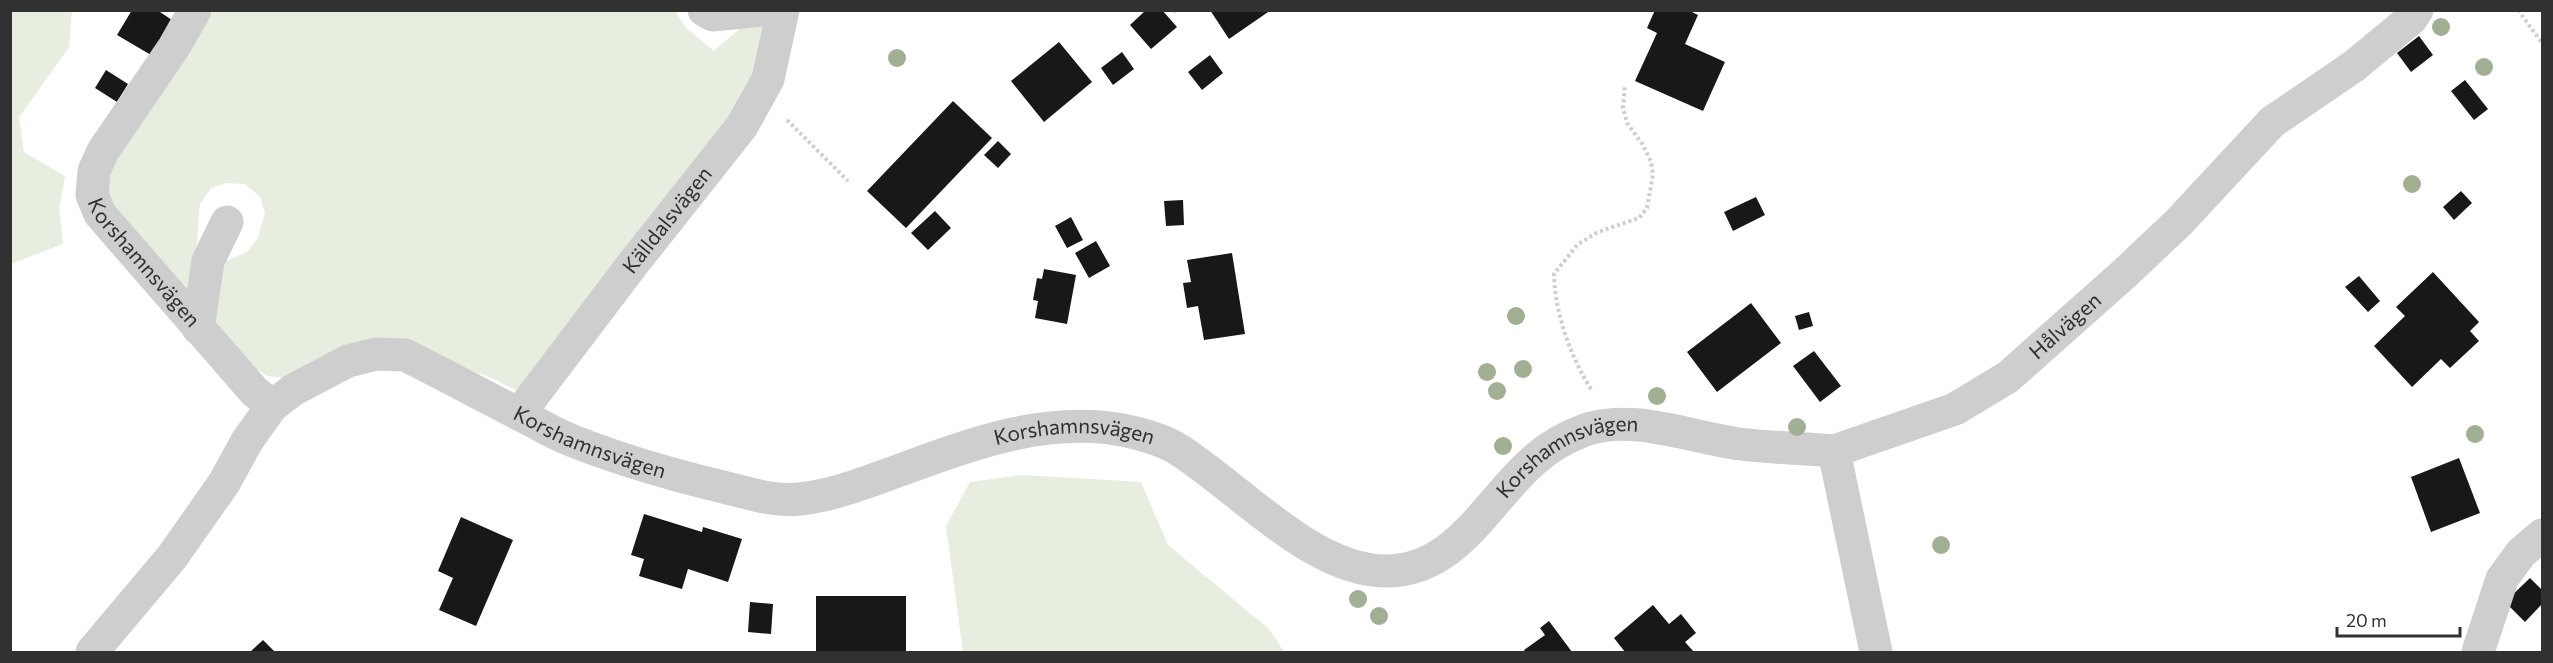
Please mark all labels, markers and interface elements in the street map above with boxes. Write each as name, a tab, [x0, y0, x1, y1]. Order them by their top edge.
street label: Källdalsvägen	[616, 161, 716, 278]
street label: Korshamnsvägen	[84, 194, 206, 331]
street label: Hålvägen	[2023, 286, 2105, 363]
street label: Korshamnsvägen	[510, 399, 669, 482]
street label: Korshamnsvägen	[1490, 410, 1639, 502]
street label: Korshamnsvägen	[991, 412, 1158, 449]
scale bar	[2337, 600, 2460, 638]
text: 20 m	[2346, 609, 2387, 631]

